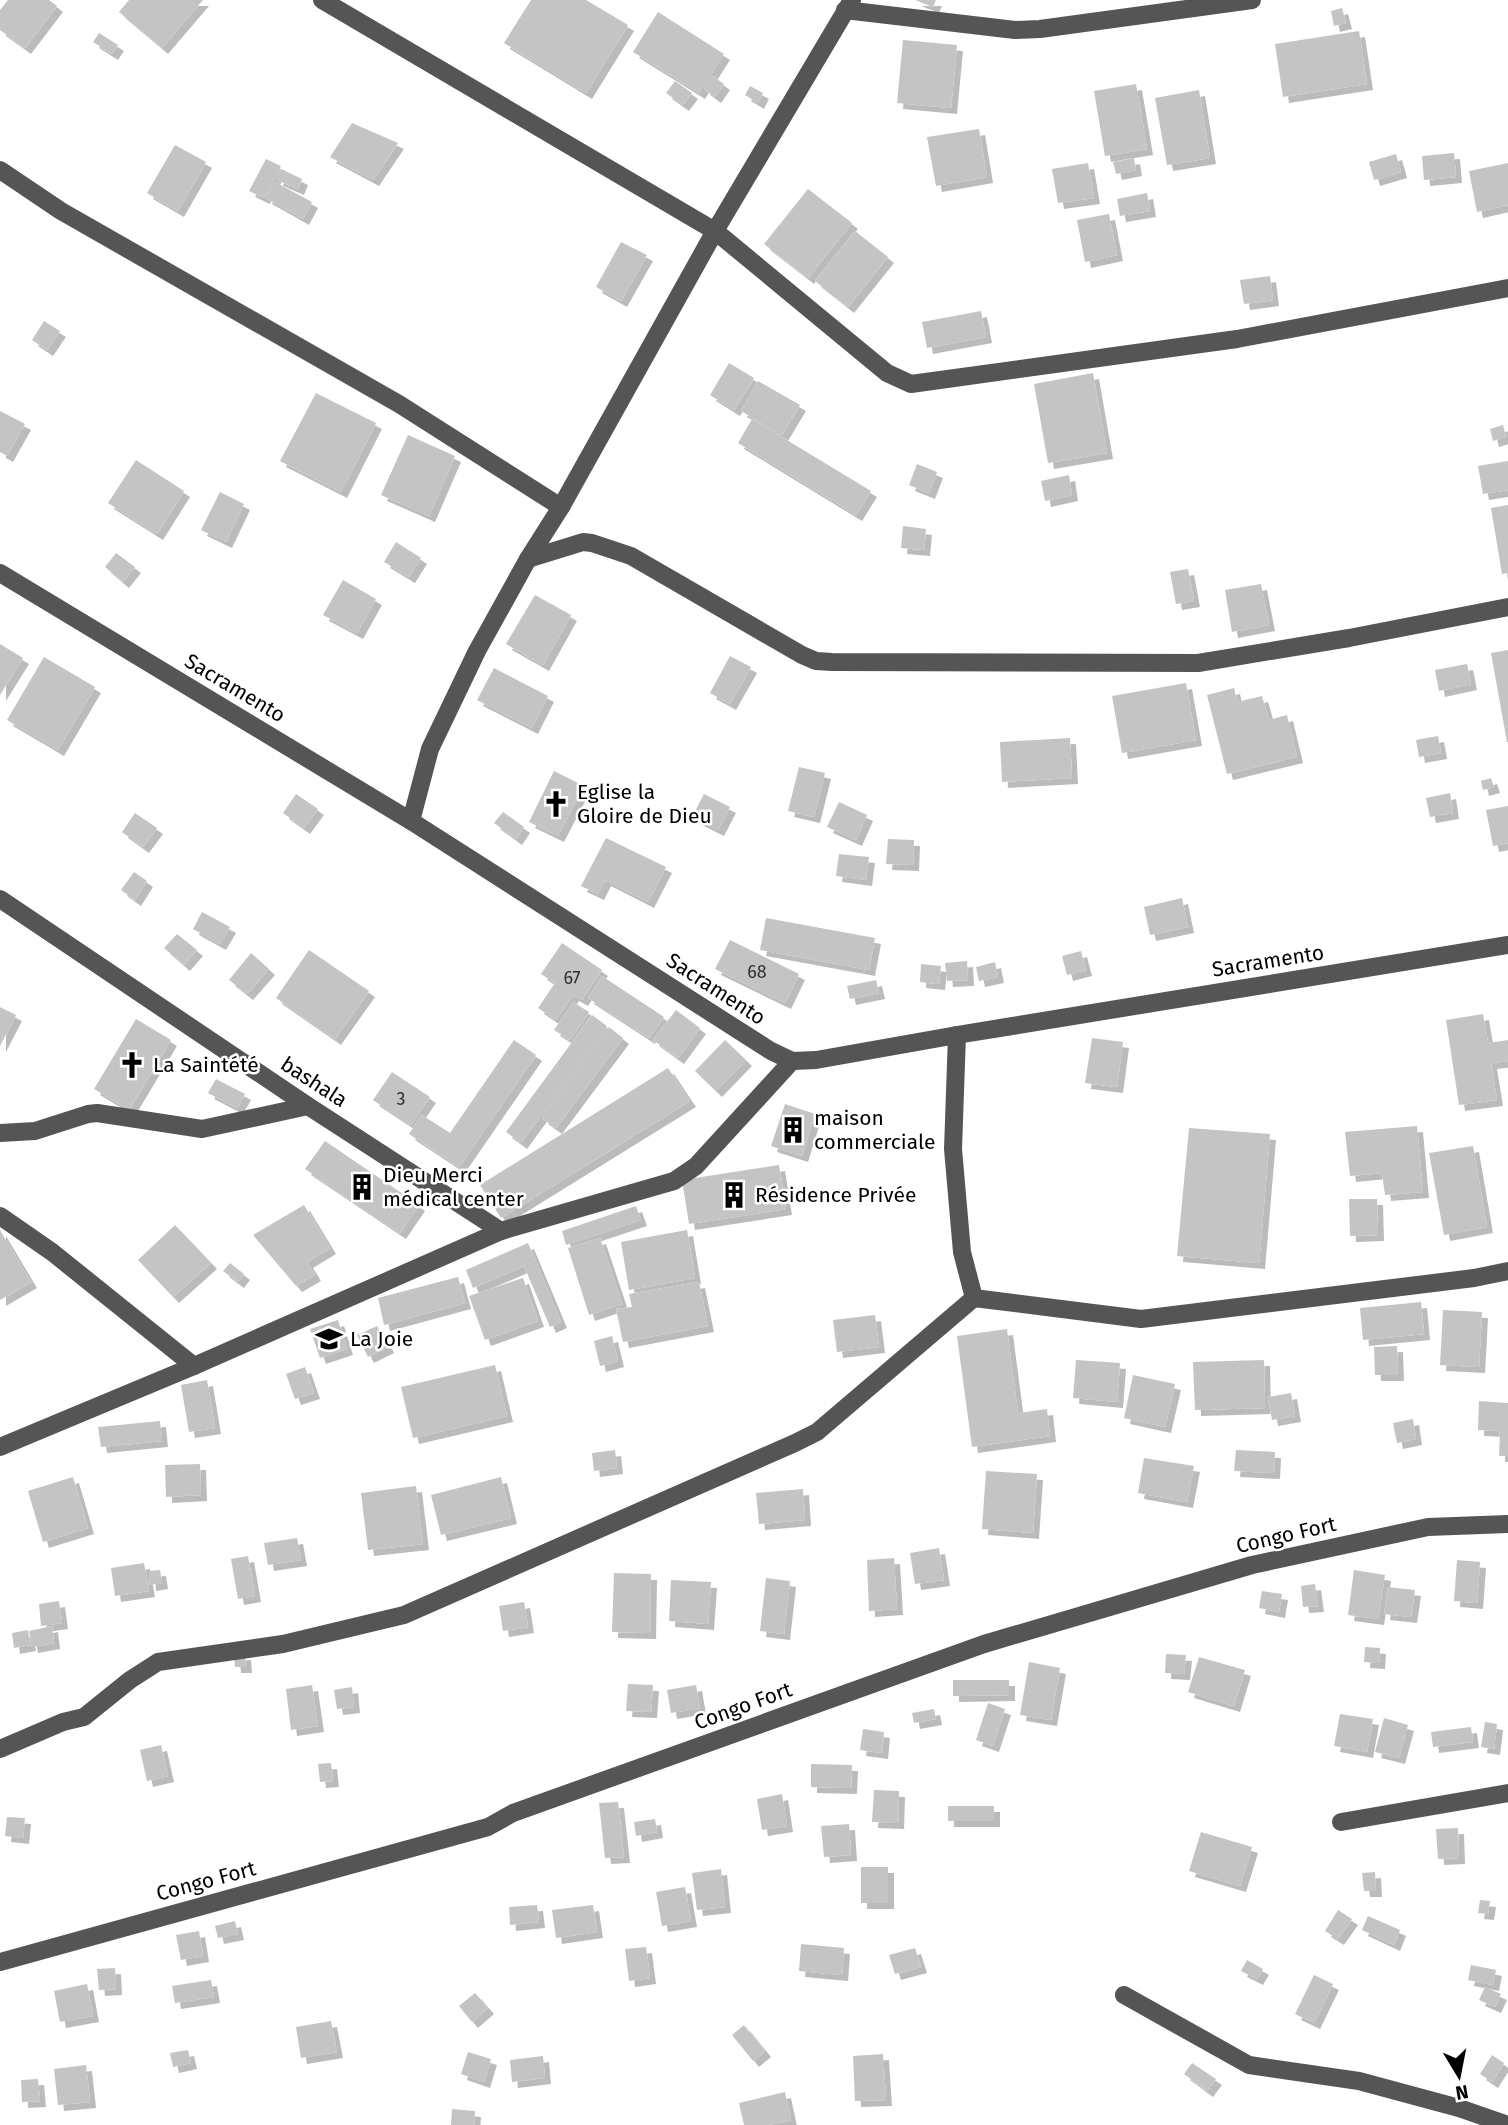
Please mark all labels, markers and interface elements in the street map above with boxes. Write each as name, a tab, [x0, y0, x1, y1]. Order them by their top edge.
street label: Sacramento	[180, 648, 290, 728]
place label: Eglise la Gloire de Dieu	[577, 779, 712, 829]
church icon: Eglise la Gloire de Dieu	[541, 789, 571, 819]
street label: Sacramento	[1210, 939, 1326, 983]
street label: Sacramento	[662, 947, 770, 1031]
house number: 68	[747, 961, 767, 983]
house number: 67	[563, 967, 581, 989]
church icon: La Saintété	[117, 1050, 147, 1080]
street label: bashala	[276, 1051, 352, 1113]
place label: La Saintété	[153, 1052, 259, 1078]
house number: 3	[397, 1088, 405, 1110]
place label: maison commerciale	[814, 1105, 935, 1155]
building icon: maison commerciale	[778, 1115, 808, 1145]
place label: Dieu Merci médical center	[383, 1162, 524, 1212]
building icon: Dieu Merci médical center	[347, 1172, 377, 1202]
building icon: Résidence Privée	[719, 1180, 749, 1210]
place label: Résidence Privée	[755, 1182, 916, 1208]
school or university icon: La Joie	[314, 1324, 344, 1354]
place label: La Joie	[350, 1326, 413, 1352]
street label: Congo Fort	[1233, 1511, 1339, 1559]
street label: Congo Fort	[691, 1676, 796, 1736]
street label: Congo Fort	[153, 1855, 259, 1907]
north arrow	[1424, 2041, 1494, 2111]
text: N	[1454, 2080, 1470, 2105]

